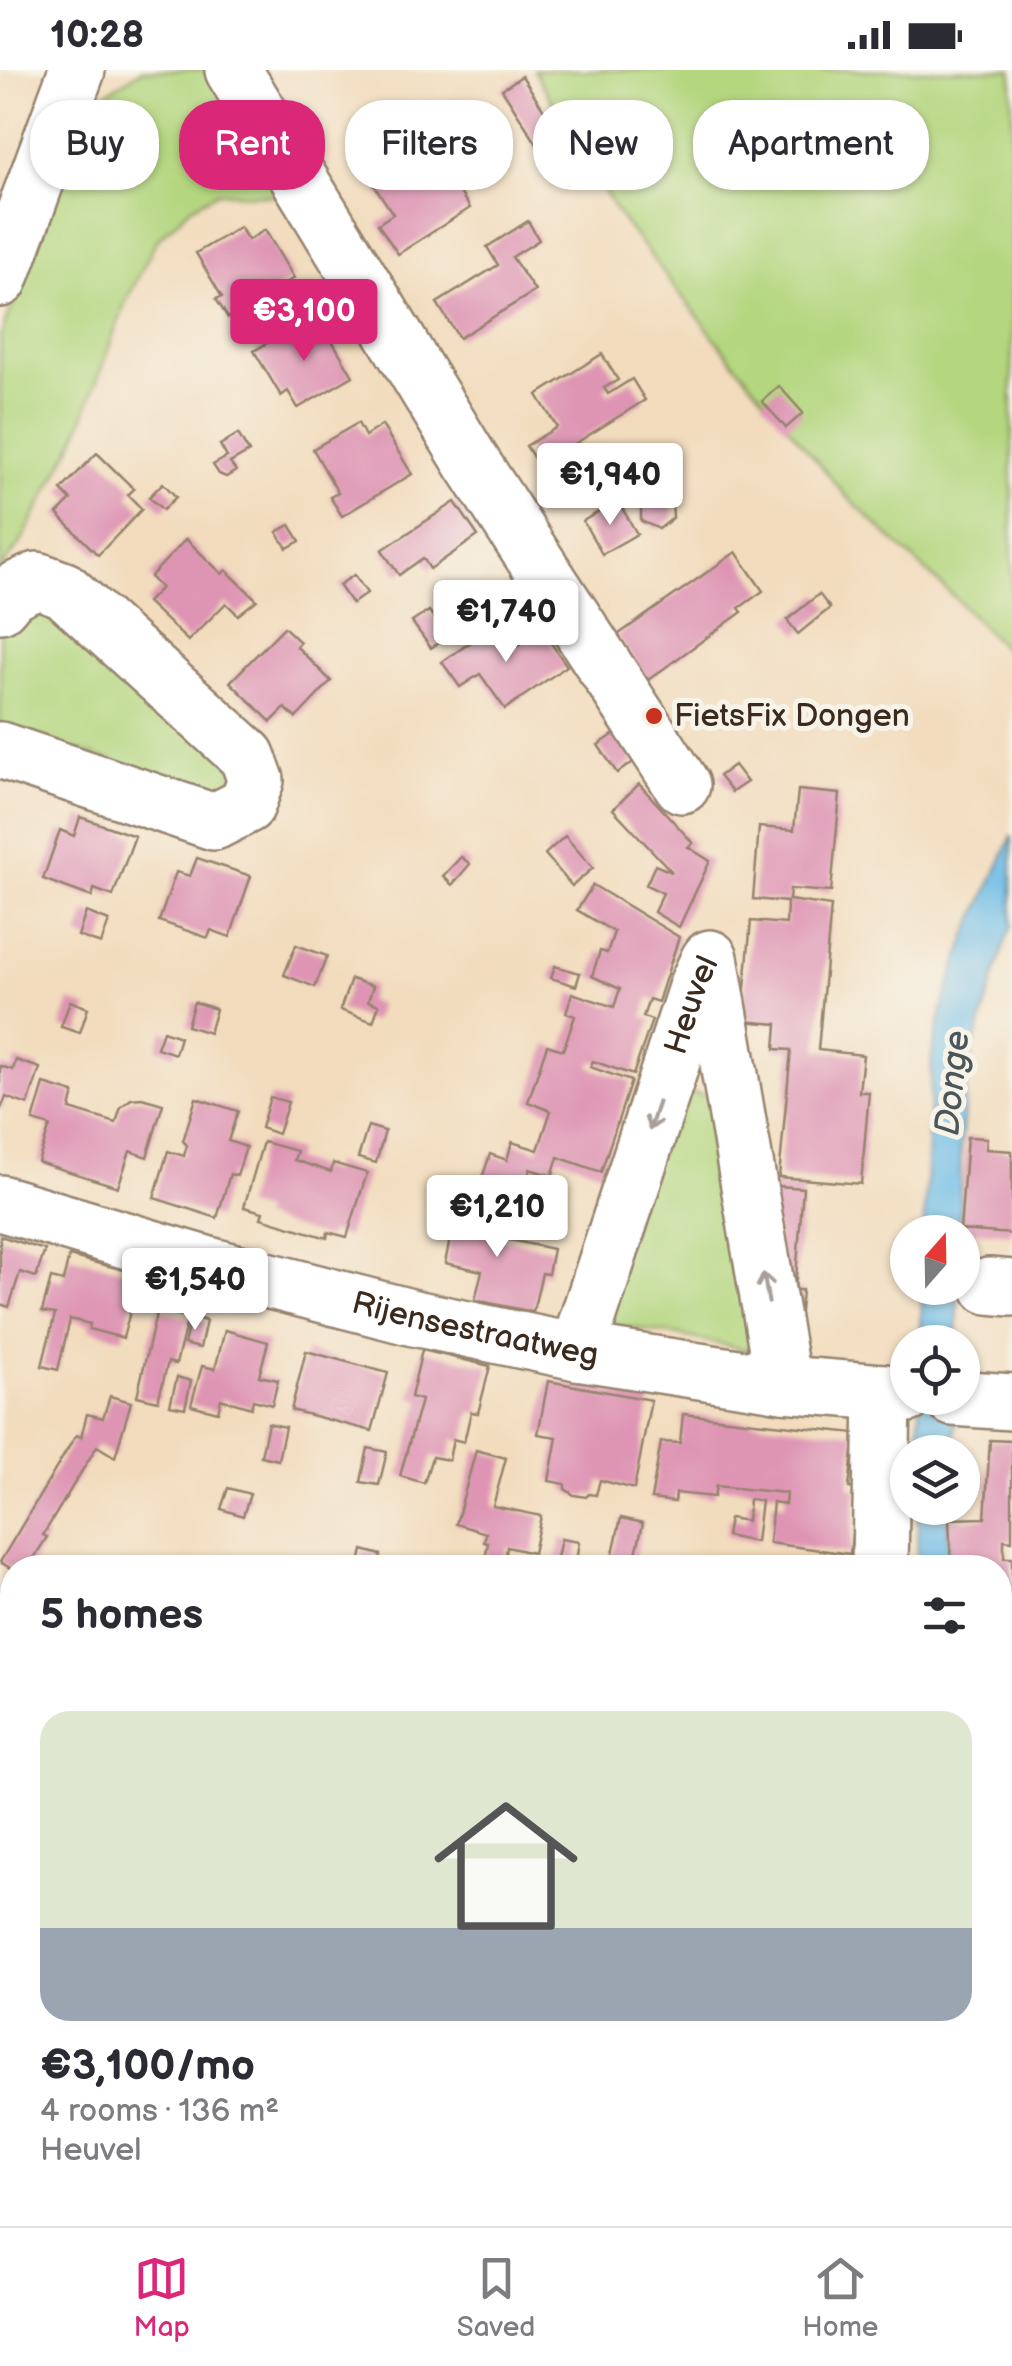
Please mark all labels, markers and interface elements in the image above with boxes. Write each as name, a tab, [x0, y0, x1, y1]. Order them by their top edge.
text: 10:28	[50, 13, 144, 58]
chip: Buy	[30, 100, 159, 190]
chip: Rent	[179, 100, 325, 190]
chip: Filters	[345, 100, 513, 190]
chip: New	[533, 100, 673, 190]
chip: Apartment	[693, 100, 929, 190]
pin: €3,100	[223, 279, 385, 364]
text: €3,100	[252, 292, 356, 331]
pin: €1,940	[529, 443, 691, 528]
text: €1,940	[559, 456, 661, 495]
pin: €1,740	[425, 580, 587, 665]
text: €1,740	[455, 593, 557, 632]
place label: FietsFix Dongen	[674, 697, 910, 736]
marker: FietsFix Dongen	[643, 705, 665, 727]
street label: Heuvel	[656, 950, 727, 1059]
water label: Donge	[926, 1028, 980, 1138]
one-way arrow	[644, 1100, 662, 1131]
pin: €1,210	[416, 1175, 578, 1260]
text: €1,210	[449, 1188, 545, 1227]
north arrow	[890, 1215, 980, 1305]
map controls	[890, 1215, 980, 1525]
pin: €1,540	[114, 1248, 276, 1333]
text: €1,540	[144, 1261, 246, 1300]
one-way arrow	[756, 1272, 775, 1304]
street label: Rijensestraatweg	[348, 1283, 601, 1375]
button: locate	[890, 1325, 980, 1415]
button: layers	[890, 1435, 980, 1525]
icon: filters	[917, 1588, 972, 1643]
text: 5 homes	[40, 1590, 203, 1641]
icon: home	[416, 1776, 596, 1956]
text: €3,100/mo	[40, 2041, 255, 2092]
text: 4 rooms · 136 m²	[40, 2092, 279, 2131]
text: Heuvel	[40, 2131, 141, 2170]
tab: Map	[134, 2251, 190, 2344]
tab: Saved	[457, 2251, 535, 2344]
tab: Home	[802, 2251, 878, 2344]

